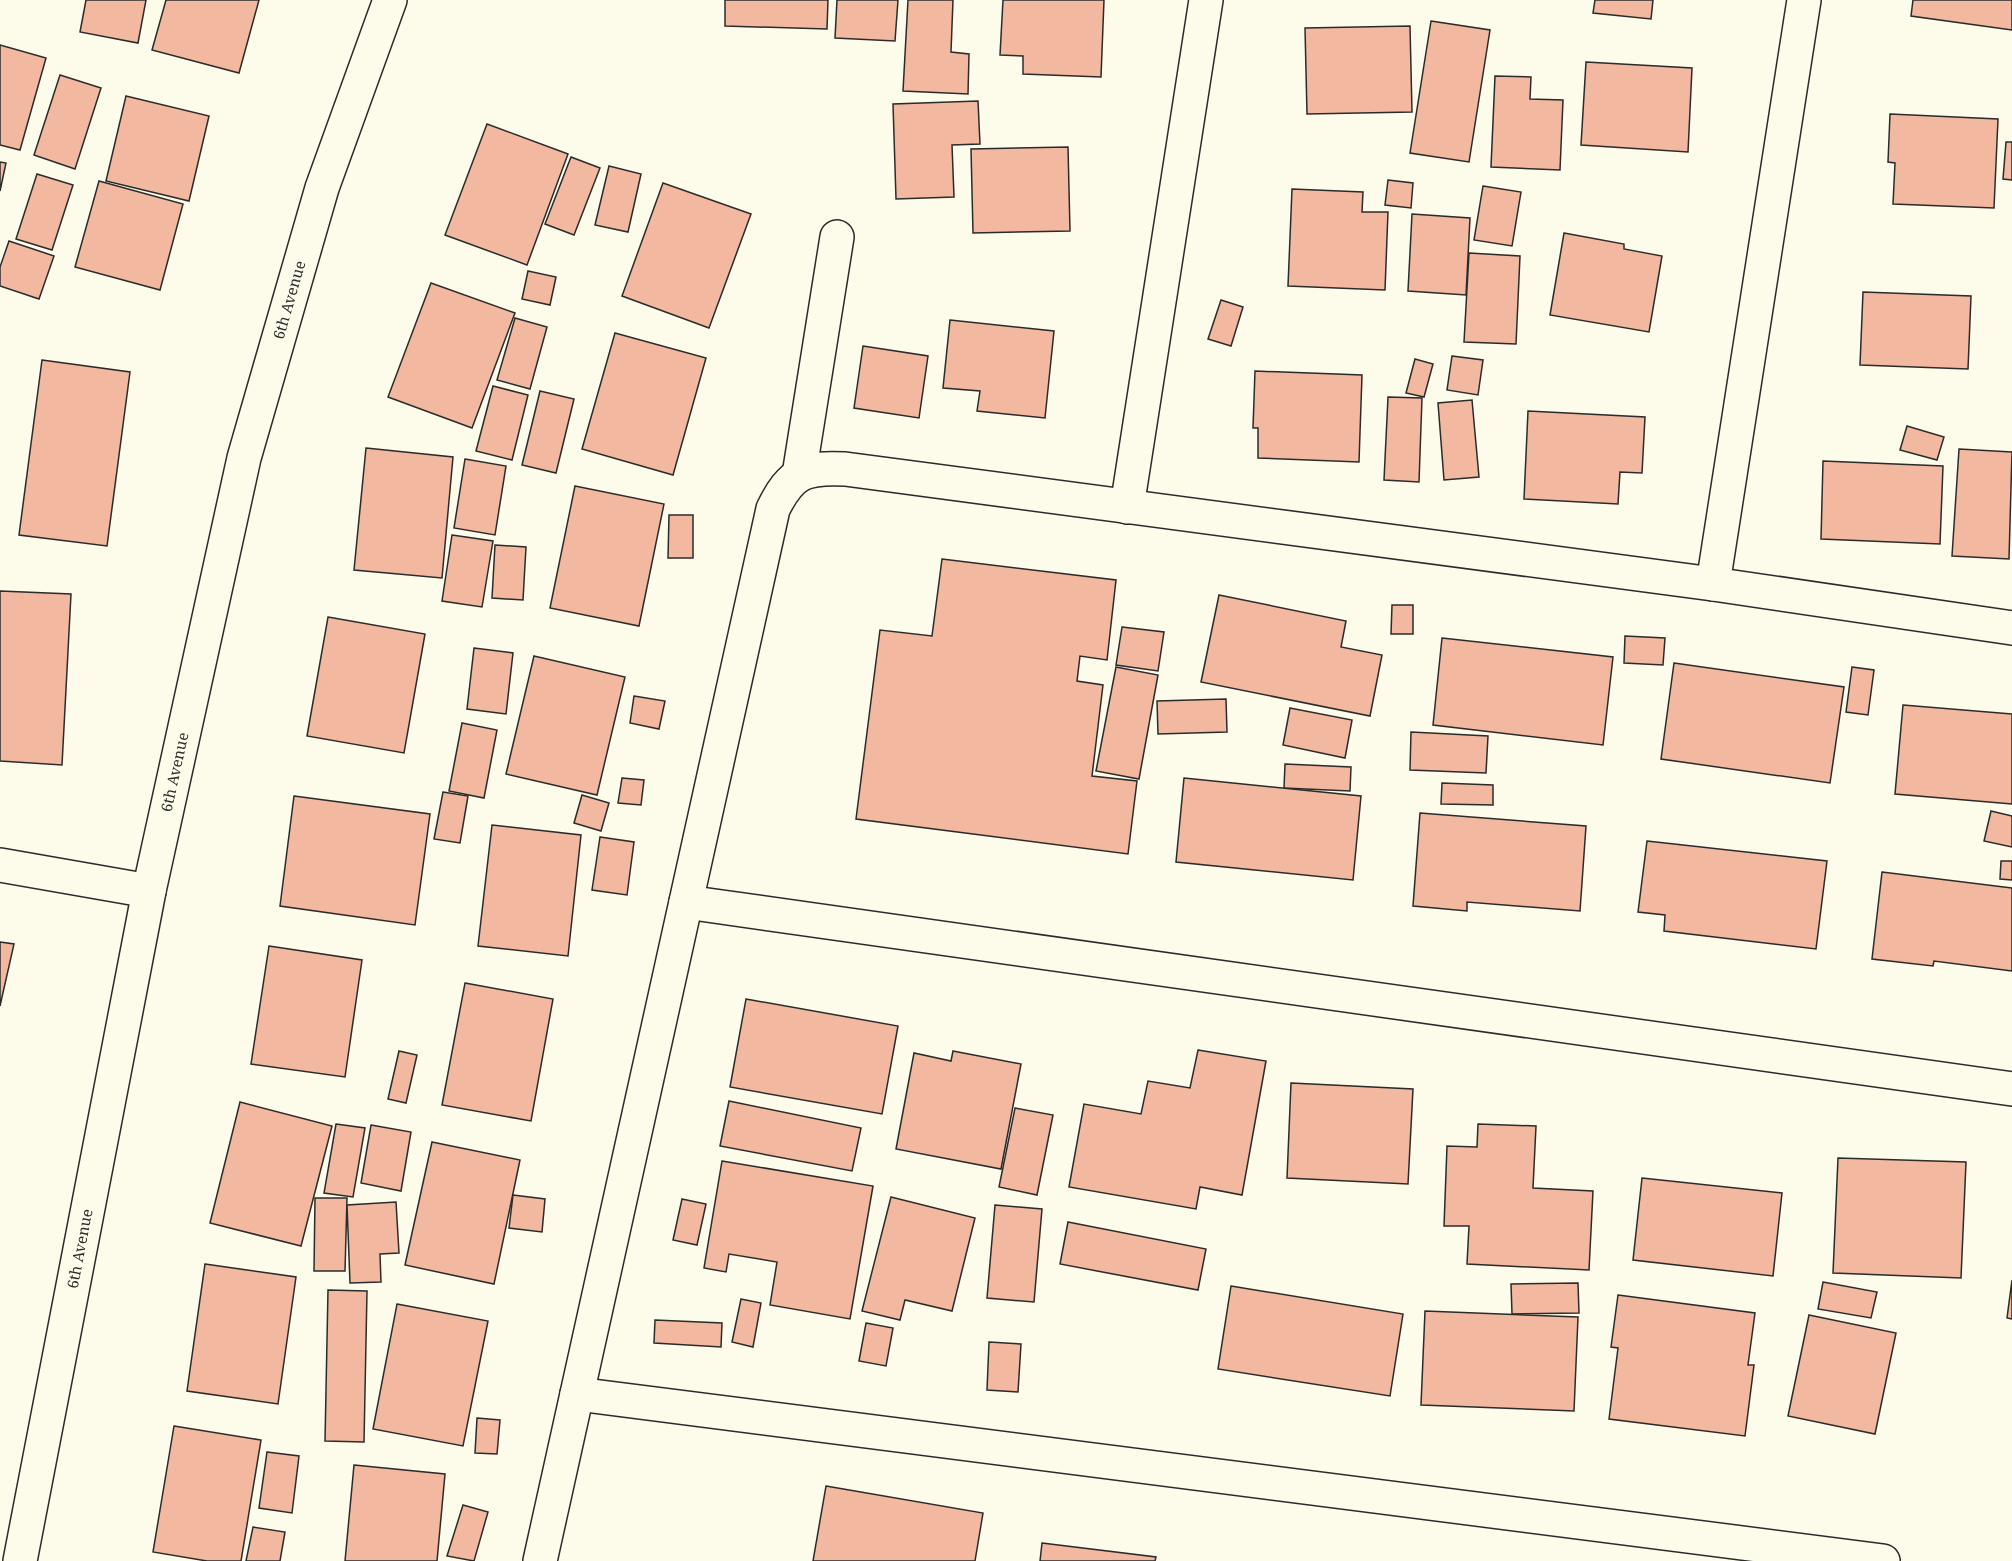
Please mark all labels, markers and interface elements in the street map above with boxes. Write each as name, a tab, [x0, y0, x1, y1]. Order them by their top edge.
street label: 6th Avenue	[268, 258, 309, 341]
street label: 6th Avenue	[156, 730, 193, 814]
street label: 6th Avenue	[62, 1207, 97, 1290]

